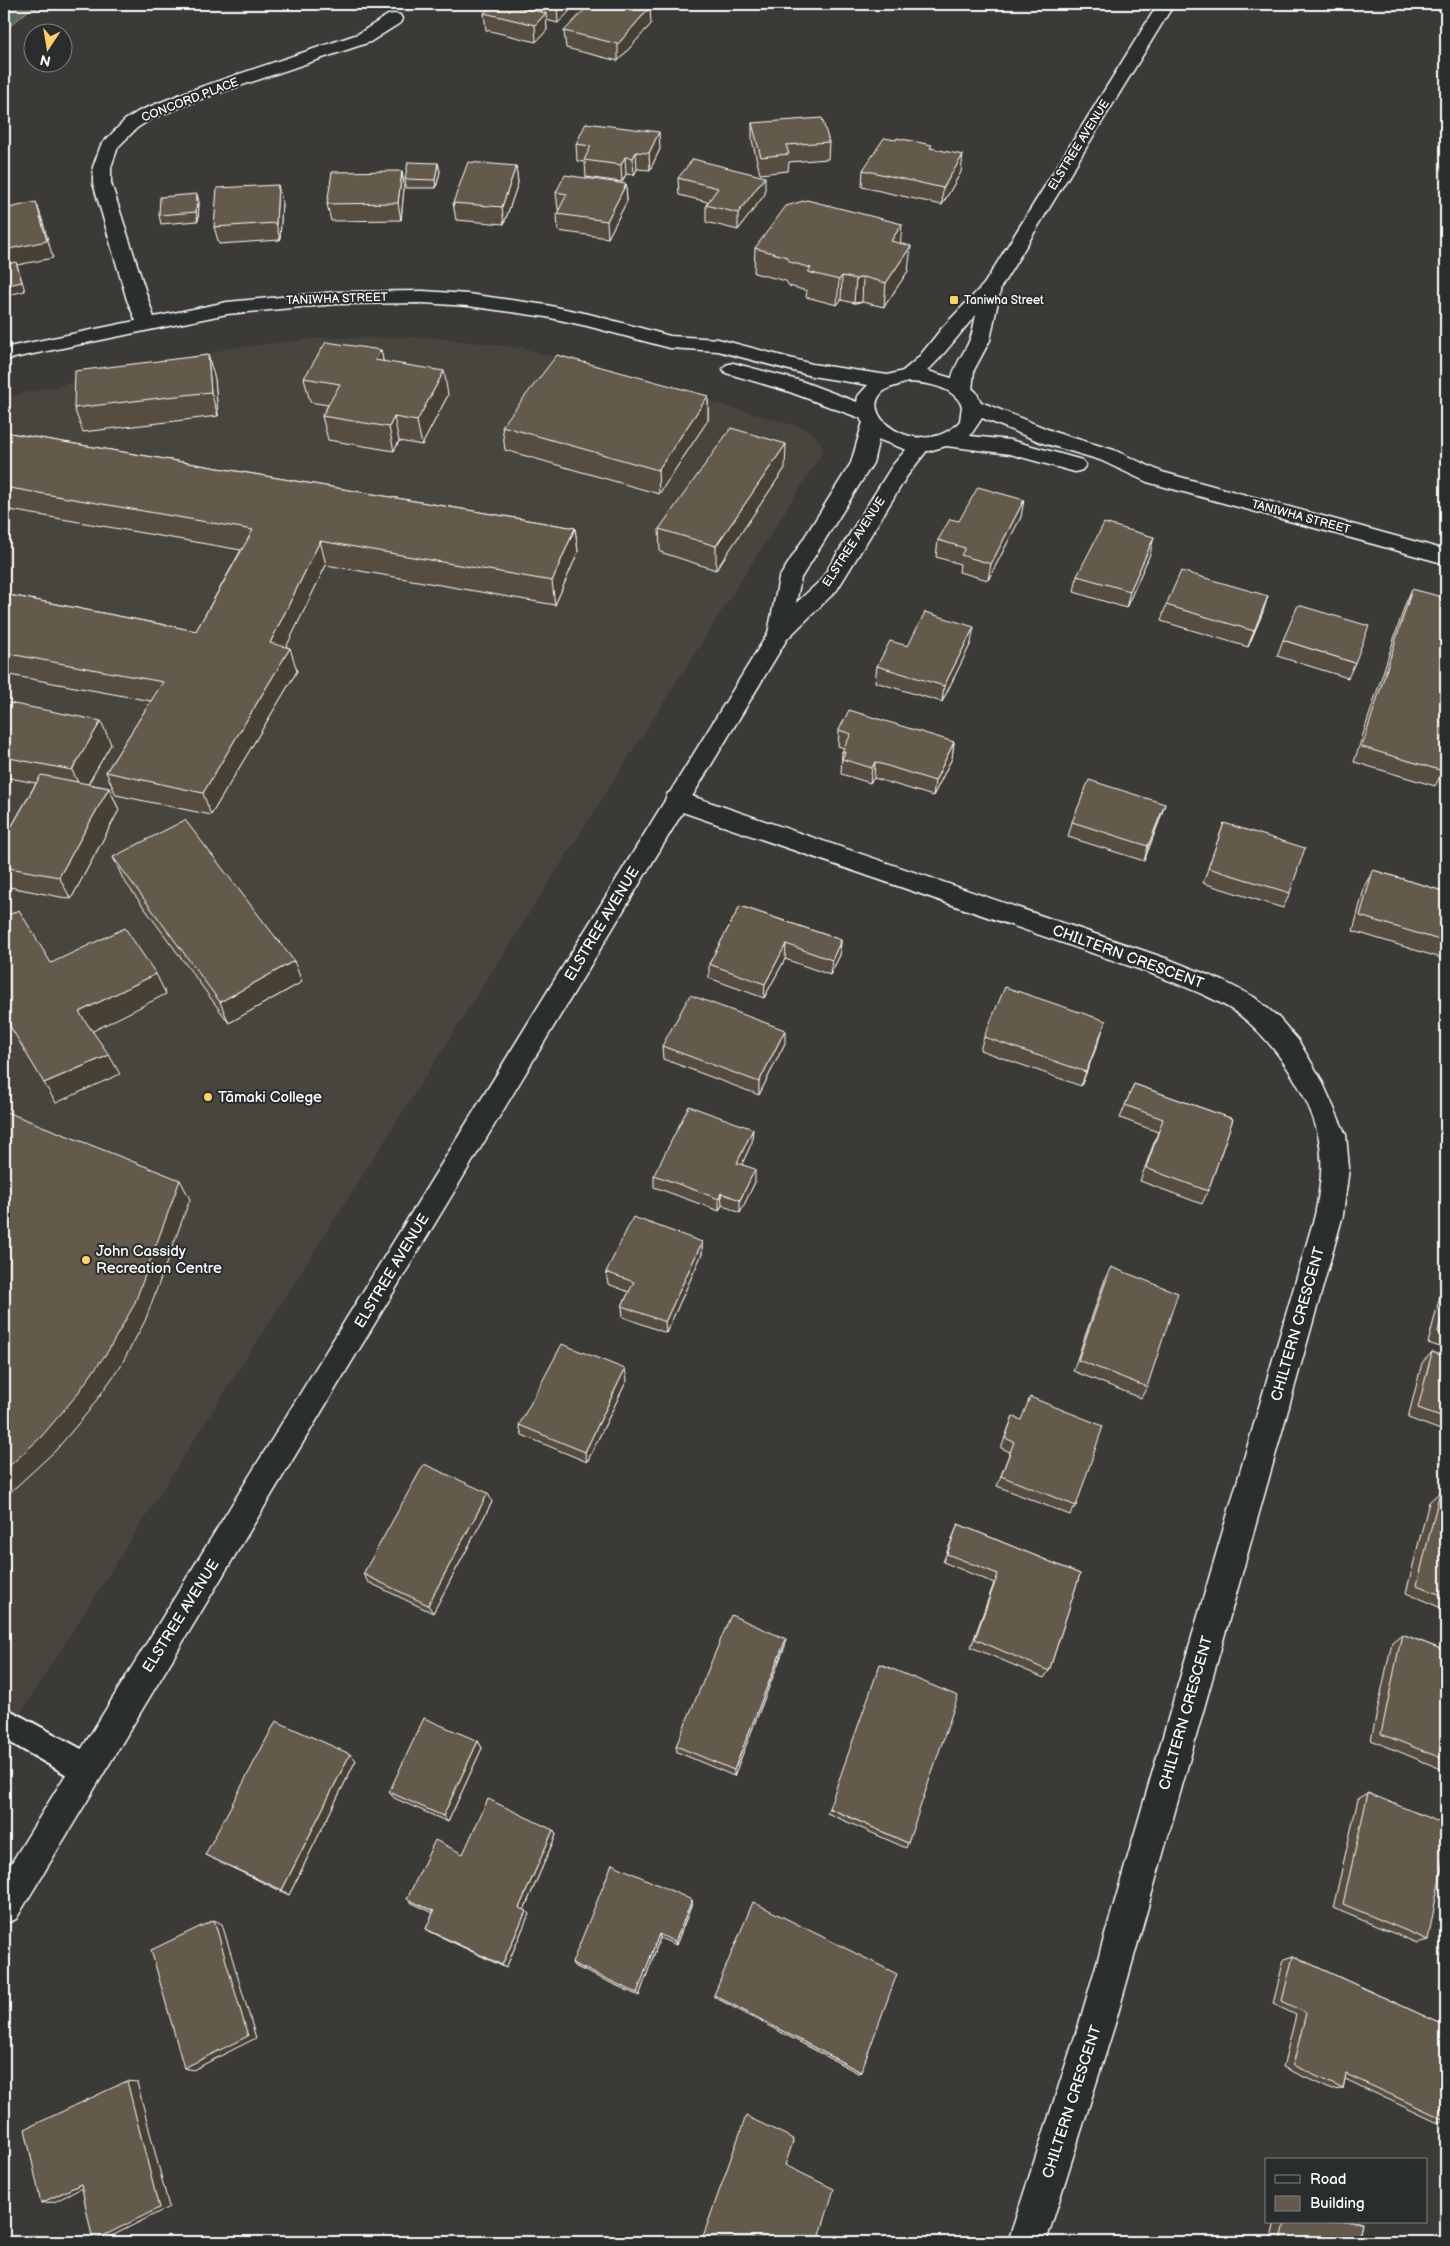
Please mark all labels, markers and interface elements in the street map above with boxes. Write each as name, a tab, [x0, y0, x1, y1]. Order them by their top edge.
north arrow	[22, 22, 72, 72]
text: N	[38, 51, 52, 70]
street label: CONCORD PLACE	[139, 75, 241, 125]
street label: ELSTREE AVENUE	[1045, 97, 1113, 193]
street label: TANIWHA STREET	[286, 290, 389, 308]
place label: Taniwha Street	[964, 293, 1044, 308]
marker: Taniwha Street	[948, 294, 960, 306]
street label: ELSTREE AVENUE	[819, 494, 889, 590]
street label: TANIWHA STREET	[1250, 497, 1353, 538]
street label: ELSTREE AVENUE	[560, 863, 644, 985]
street label: CHILTERN CRESCENT	[1050, 921, 1206, 993]
place label: Tāmaki College	[218, 1088, 322, 1107]
marker: Tāmaki College	[202, 1091, 214, 1103]
street label: ELSTREE AVENUE	[350, 1210, 434, 1332]
place label: John Cassidy Recreation Centre	[96, 1242, 222, 1278]
street label: CHILTERN CRESCENT	[1267, 1245, 1329, 1403]
marker: John Cassidy Recreation Centre	[80, 1254, 92, 1266]
street label: ELSTREE AVENUE	[138, 1556, 224, 1676]
street label: CHILTERN CRESCENT	[1155, 1634, 1217, 1792]
street label: CHILTERN CRESCENT	[1038, 2023, 1106, 2181]
legend	[1265, 2158, 1428, 2224]
text: Road	[1310, 2170, 1346, 2189]
text: Building	[1310, 2194, 1365, 2213]

